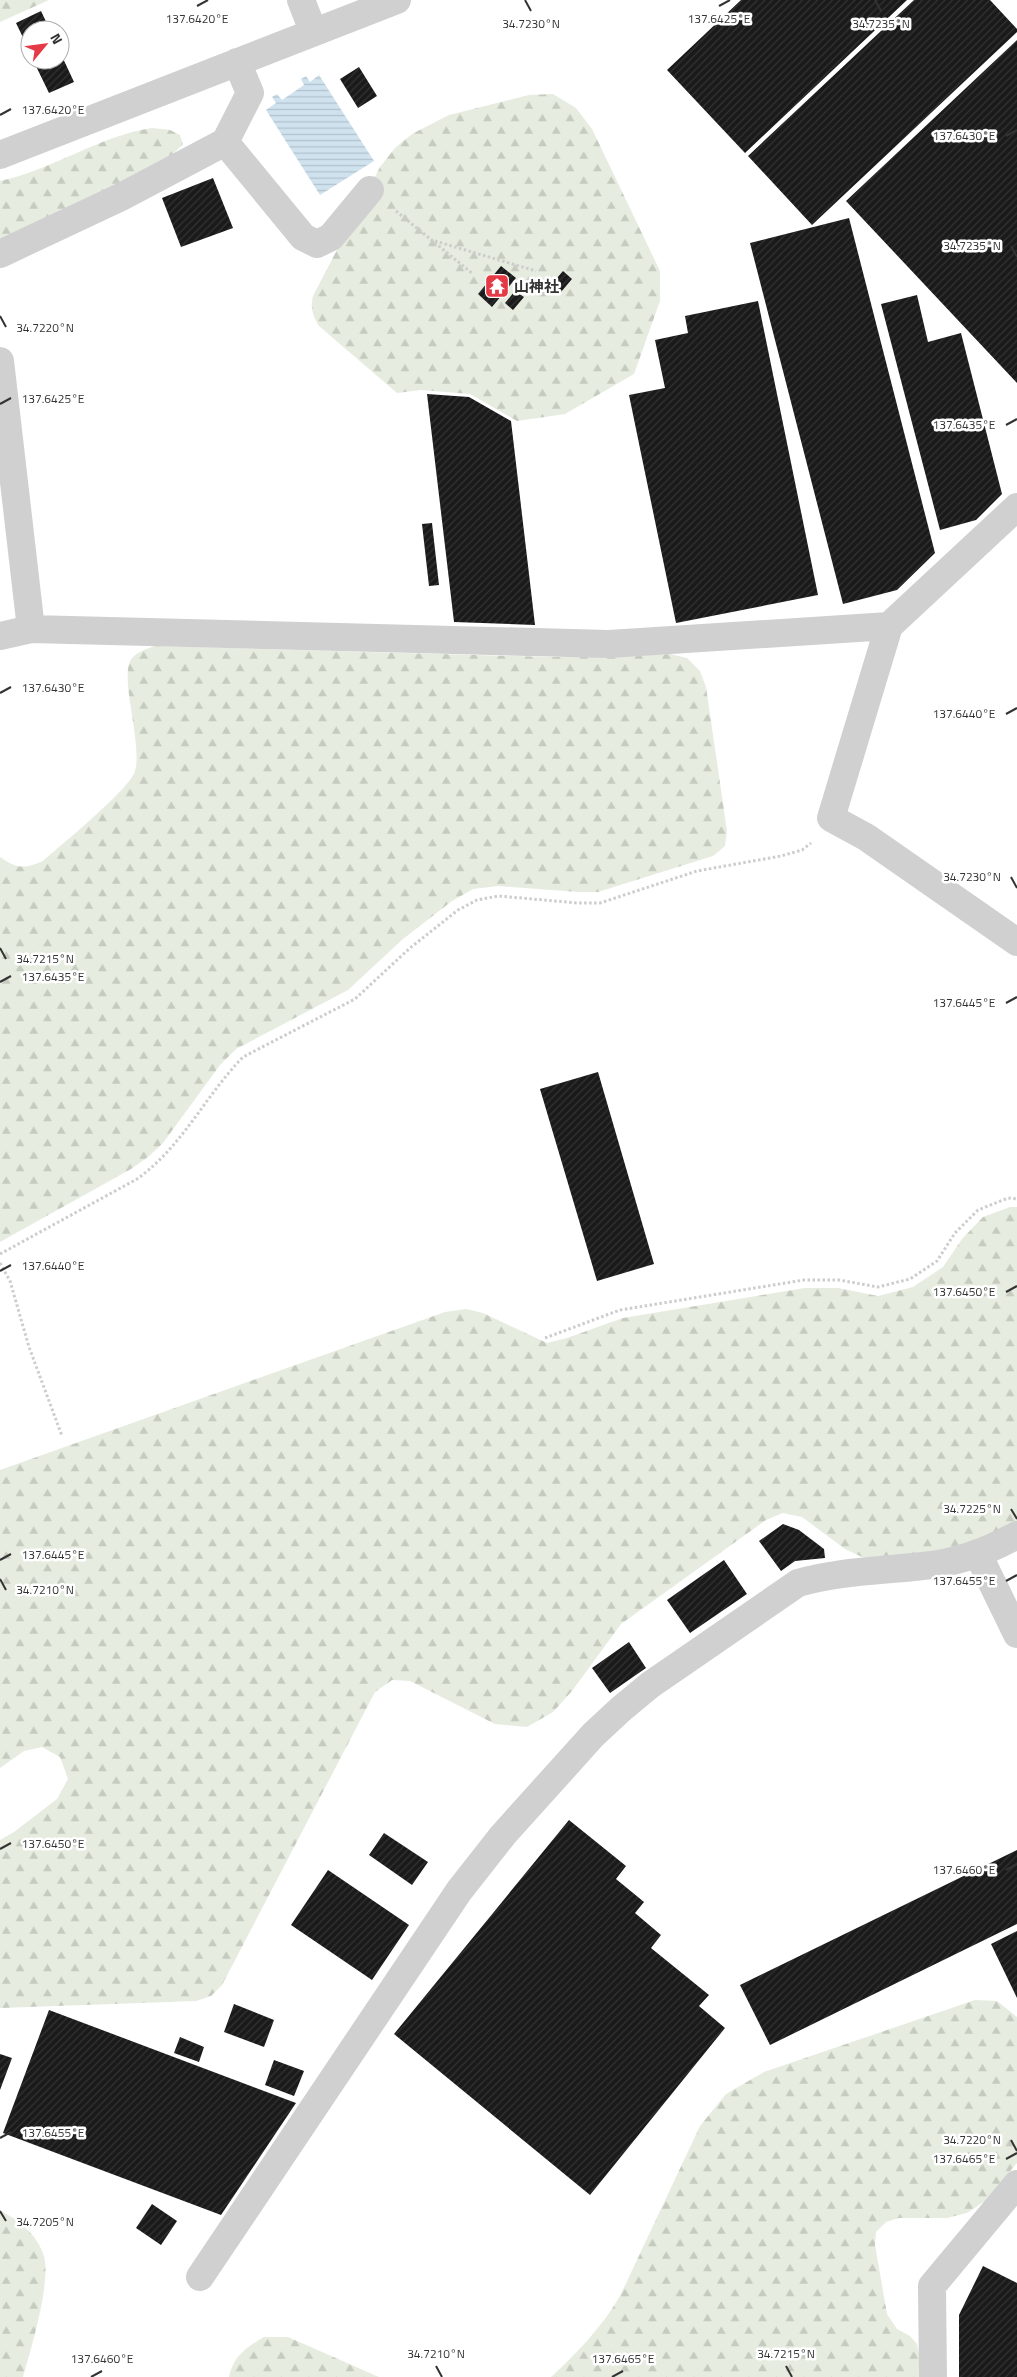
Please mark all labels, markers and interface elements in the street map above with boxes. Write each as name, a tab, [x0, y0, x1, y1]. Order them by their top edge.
text: 137.6420°E	[166, 9, 229, 28]
text: 137.6425°E	[688, 9, 751, 28]
text: 34.7230°N	[502, 14, 560, 33]
text: 34.7235°N	[852, 14, 910, 33]
north arrow	[20, 20, 70, 70]
text: N	[45, 29, 68, 48]
text: 137.6420°E	[22, 100, 85, 119]
text: 137.6430°E	[933, 126, 996, 145]
text: 34.7235°N	[943, 236, 1001, 255]
temple icon: 山神社	[484, 273, 510, 299]
place label: 山神社	[514, 275, 559, 298]
text: 34.7220°N	[16, 318, 74, 337]
text: 137.6425°E	[22, 389, 85, 408]
text: 137.6435°E	[933, 415, 996, 434]
text: 137.6430°E	[22, 678, 85, 697]
text: 137.6440°E	[933, 704, 996, 723]
text: 34.7230°N	[943, 867, 1001, 886]
text: 34.7215°N	[16, 949, 74, 968]
text: 137.6435°E	[22, 967, 85, 986]
text: 137.6445°E	[933, 993, 996, 1012]
text: 137.6440°E	[22, 1256, 85, 1275]
text: 137.6450°E	[933, 1282, 996, 1301]
text: 34.7225°N	[943, 1499, 1001, 1518]
text: 137.6445°E	[22, 1545, 85, 1564]
text: 137.6455°E	[933, 1571, 996, 1590]
text: 34.7210°N	[16, 1580, 74, 1599]
text: 137.6450°E	[22, 1834, 85, 1853]
text: 137.6460°E	[933, 1860, 996, 1879]
text: 137.6455°E	[22, 2123, 85, 2142]
text: 34.7220°N	[943, 2130, 1001, 2149]
text: 137.6465°E	[933, 2149, 996, 2168]
text: 34.7205°N	[16, 2212, 74, 2231]
text: 34.7210°N	[407, 2344, 465, 2363]
text: 34.7215°N	[757, 2344, 815, 2363]
text: 137.6460°E	[71, 2349, 134, 2368]
text: 137.6465°E	[592, 2349, 655, 2368]

